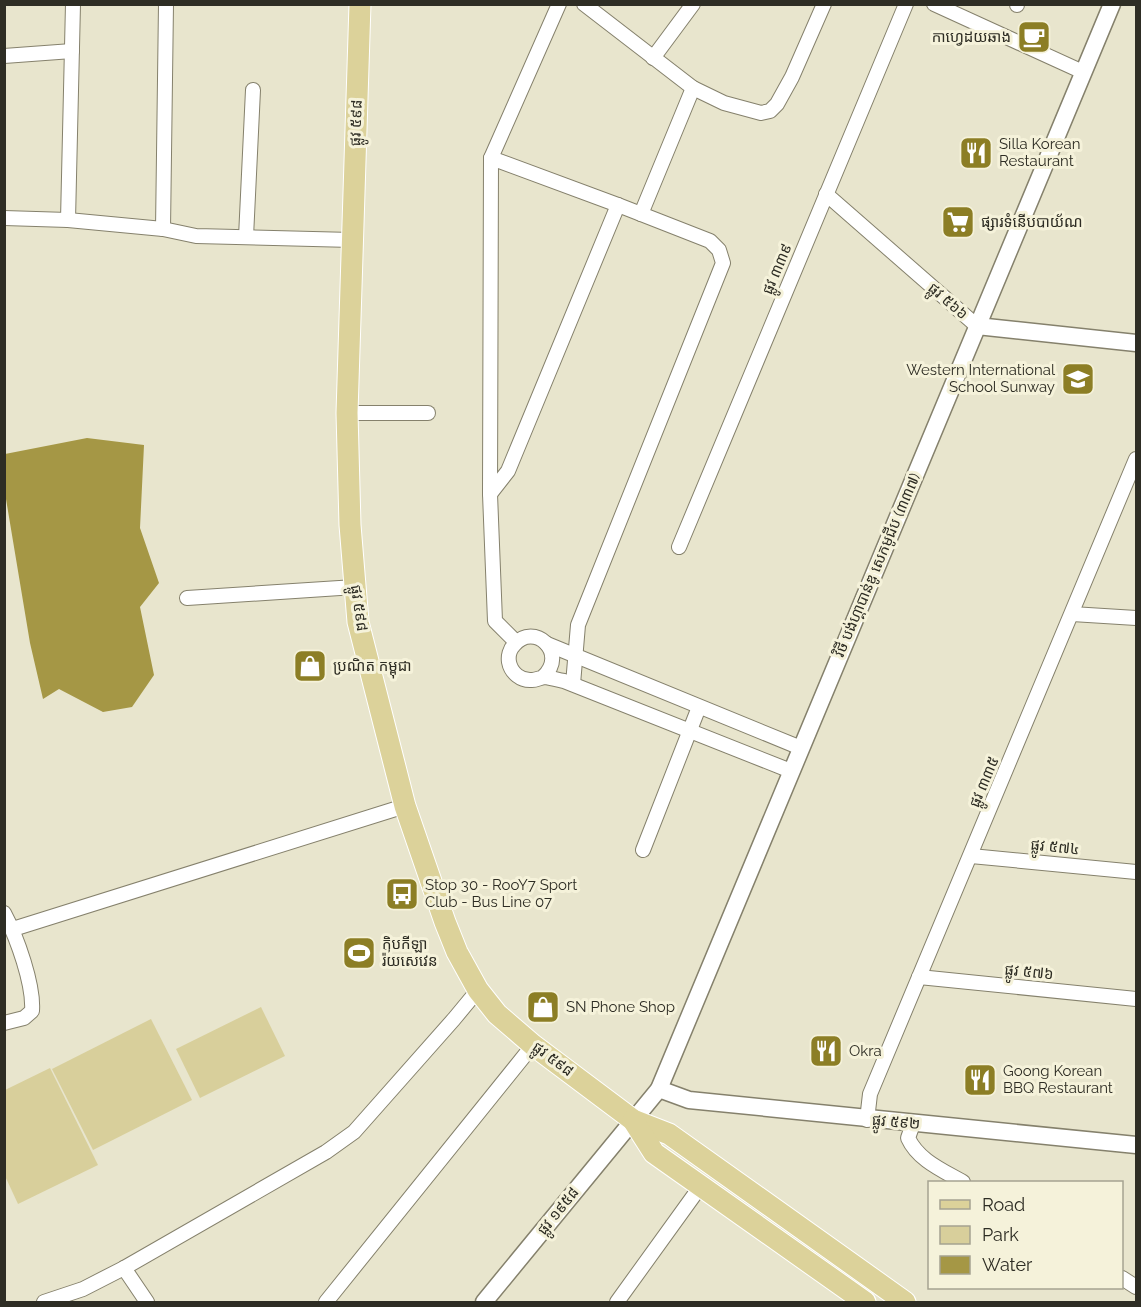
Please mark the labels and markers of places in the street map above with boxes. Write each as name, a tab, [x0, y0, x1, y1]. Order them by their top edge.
cafe icon: កាហ្វេដយឆាង	[1016, 19, 1052, 55]
place label: កាហ្វេដយឆាង	[932, 28, 1011, 46]
restaurant icon: Silla Korean Restaurant	[958, 135, 994, 171]
place label: Silla Korean Restaurant	[999, 135, 1080, 170]
supermarket icon: ផ្សារទំនើបបាយ័ណ	[940, 204, 976, 240]
place label: ផ្សារទំនើបបាយ័ណ	[981, 213, 1083, 231]
place label: Western International School Sunway	[906, 361, 1056, 396]
school or university icon: Western International School Sunway	[1060, 361, 1096, 397]
shop icon: ប្រណិត កម្ពុជា	[292, 648, 328, 684]
place label: ប្រណិត កម្ពុជា	[333, 657, 412, 679]
bus stop icon: Stop 30 - RooY7 Sport Club - Bus Line 07	[384, 876, 420, 912]
place label: Stop 30 - RooY7 Sport Club - Bus Line 07	[425, 876, 577, 911]
sports icon: ក្លិបកីឡា រ៉យសេវេន	[341, 935, 377, 971]
place label: ក្លិបកីឡា រ៉យសេវេន	[382, 935, 438, 970]
shop icon: SN Phone Shop	[525, 989, 561, 1025]
place label: SN Phone Shop	[566, 998, 675, 1016]
restaurant icon: Okra	[808, 1033, 844, 1069]
place label: Okra	[849, 1042, 882, 1060]
restaurant icon: Goong Korean BBQ Restaurant	[962, 1062, 998, 1098]
place label: Goong Korean BBQ Restaurant	[1003, 1062, 1113, 1097]

